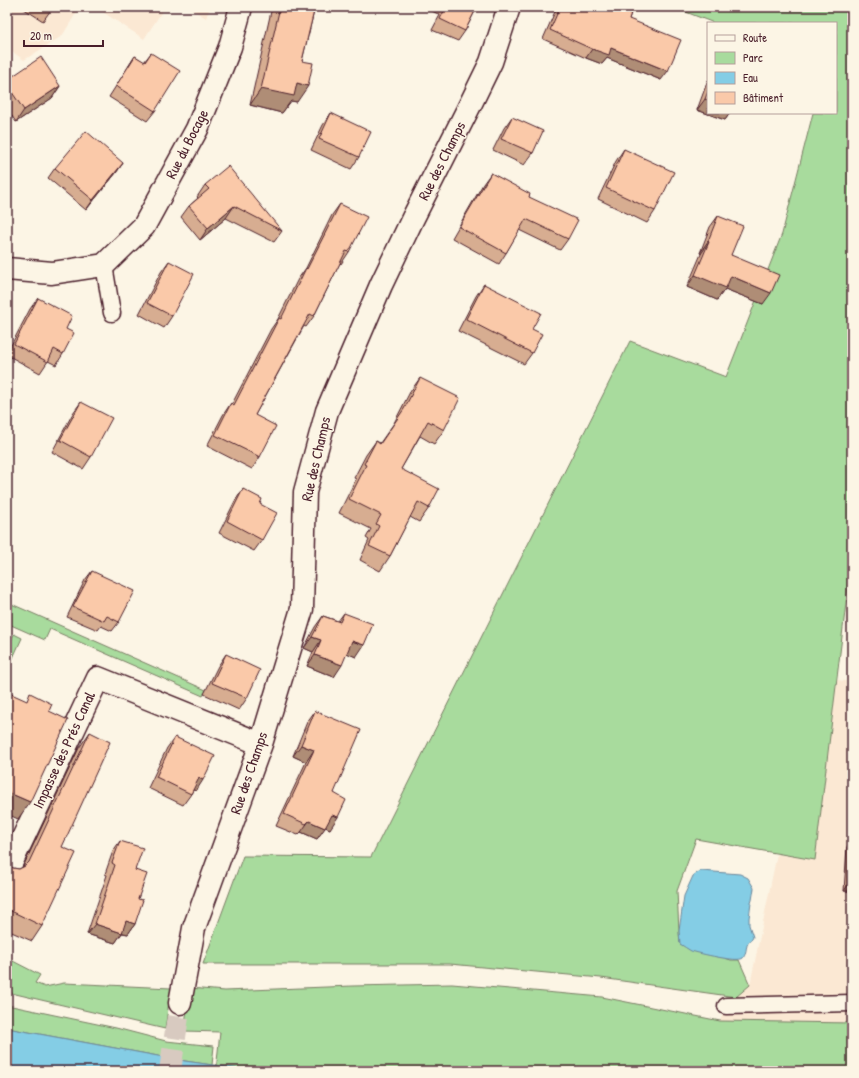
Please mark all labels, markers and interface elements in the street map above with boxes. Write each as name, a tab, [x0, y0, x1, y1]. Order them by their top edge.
scale bar	[24, 22, 103, 48]
legend	[707, 22, 837, 114]
text: 20 m	[30, 27, 52, 44]
text: Route	[743, 29, 767, 46]
text: Parc	[743, 49, 763, 66]
text: Eau	[743, 69, 758, 86]
text: Bâtiment	[743, 89, 784, 106]
street label: Rue du Bocage	[160, 105, 213, 182]
street label: Rue des Champs	[413, 117, 471, 204]
street label: Rue des Champs	[296, 414, 335, 503]
street label: Impasse des Prés Canal	[27, 688, 100, 812]
street label: Rue des Champs	[225, 729, 273, 817]

